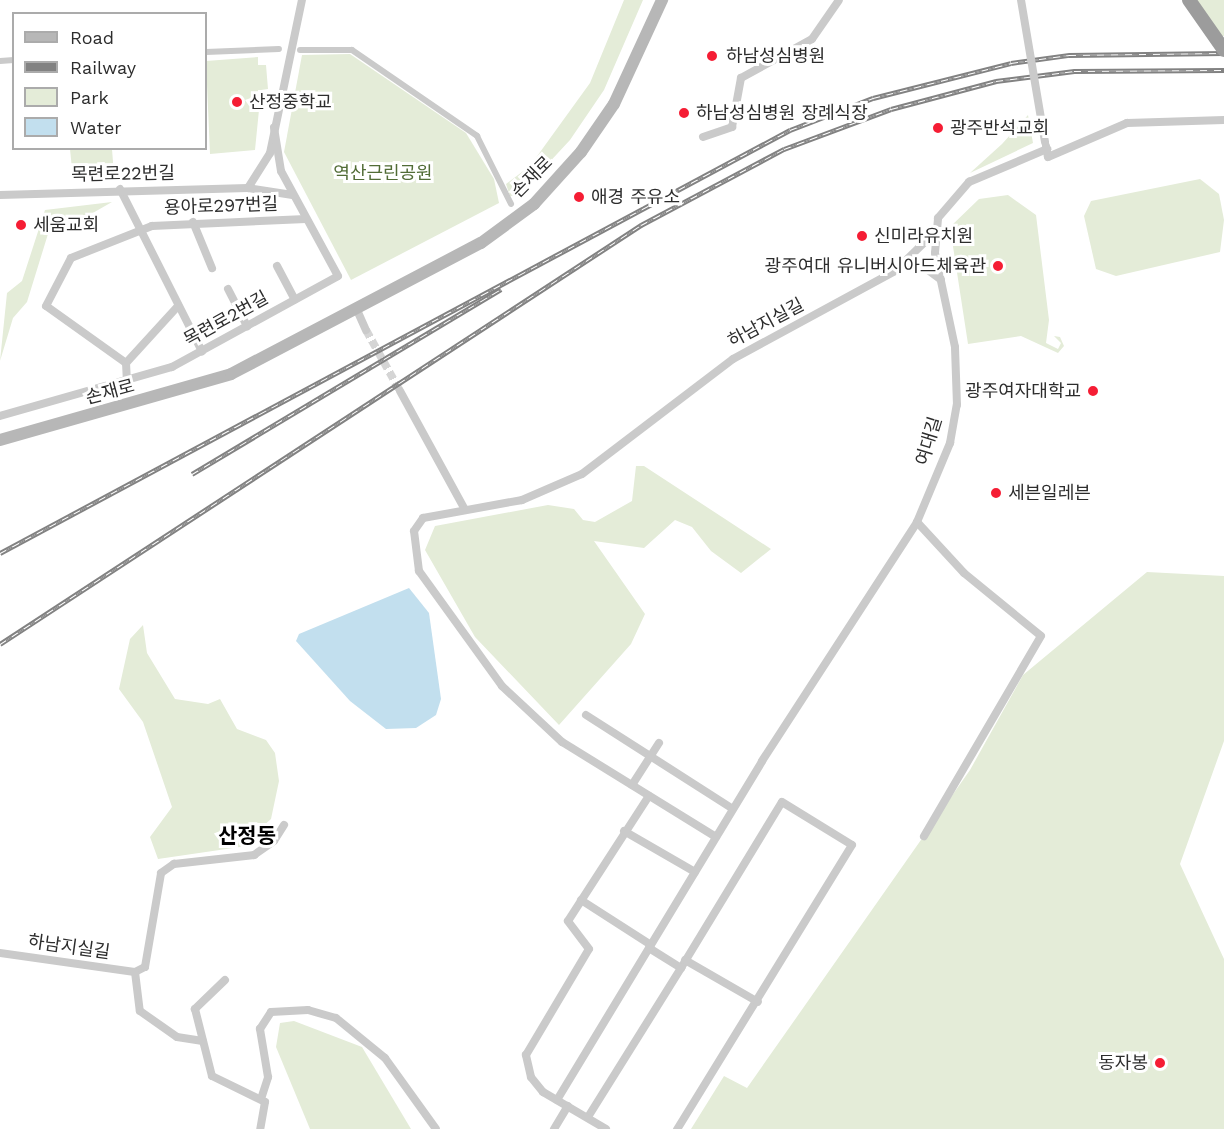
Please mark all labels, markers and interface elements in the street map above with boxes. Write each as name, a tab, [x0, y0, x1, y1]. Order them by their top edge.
legend	[12, 12, 207, 150]
text: Road	[70, 27, 114, 48]
place label: 하남성심병원	[726, 45, 825, 67]
marker: 하남성심병원	[703, 47, 721, 65]
text: Railway	[70, 57, 136, 78]
text: Park	[70, 87, 109, 108]
place label: 산정중학교	[249, 91, 332, 113]
marker: 산정중학교	[230, 95, 244, 109]
place label: 하남성심병원 장례식장	[696, 102, 868, 124]
marker: 하남성심병원 장례식장	[677, 106, 691, 120]
text: Water	[70, 117, 122, 138]
place label: 광주반석교회	[950, 117, 1049, 139]
marker: 광주반석교회	[931, 121, 945, 135]
street label: 손재로	[507, 152, 557, 202]
street label: 목련로22번길	[71, 162, 175, 186]
park label: 역산근린공원	[333, 162, 433, 184]
place label: 애경 주유소	[591, 186, 680, 208]
marker: 애경 주유소	[572, 190, 586, 204]
street label: 용아로297번길	[164, 193, 278, 219]
place label: 세움교회	[33, 214, 99, 236]
marker: 세움교회	[14, 218, 28, 232]
place label: 신미라유치원	[874, 225, 973, 247]
marker: 신미라유치원	[855, 229, 869, 243]
place label: 광주여대 유니버시아드체육관	[765, 255, 986, 277]
marker: 광주여대 유니버시아드체육관	[991, 259, 1005, 273]
street label: 목련로2번길	[180, 287, 272, 351]
street label: 하남지실길	[724, 294, 808, 352]
street label: 손재로	[83, 375, 137, 409]
place label: 광주여자대학교	[965, 380, 1081, 402]
marker: 광주여자대학교	[1086, 384, 1100, 398]
street label: 여대길	[911, 414, 947, 468]
place label: 세븐일레븐	[1008, 482, 1091, 504]
marker: 세븐일레븐	[989, 486, 1003, 500]
district label: 산정동	[218, 823, 276, 849]
street label: 하남지실길	[26, 931, 112, 963]
place label: 동자봉	[1098, 1052, 1148, 1074]
marker: 동자봉	[1153, 1056, 1167, 1070]

